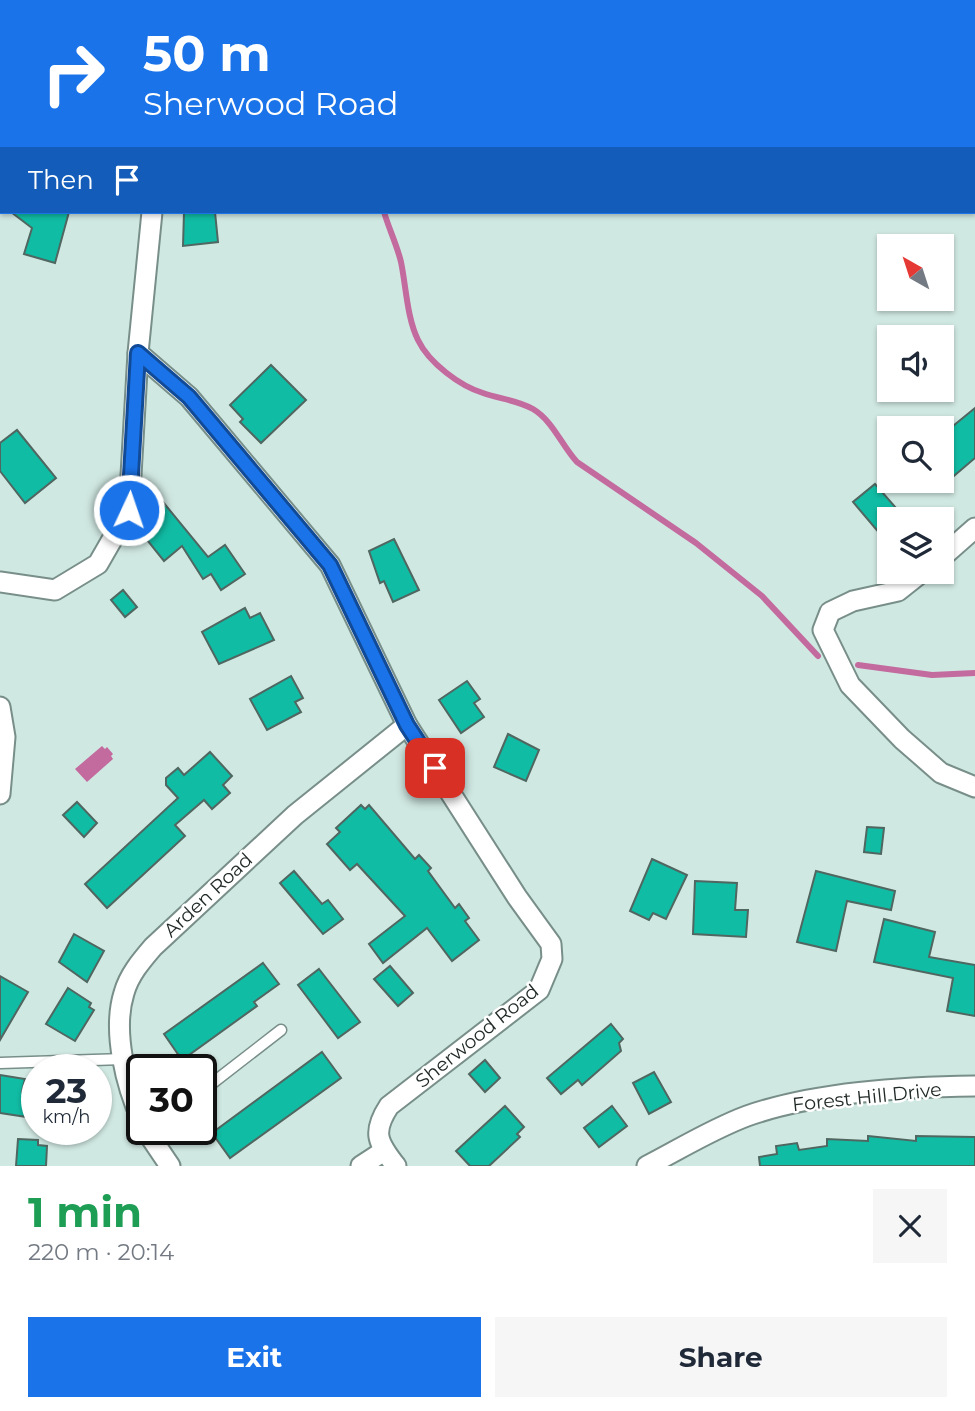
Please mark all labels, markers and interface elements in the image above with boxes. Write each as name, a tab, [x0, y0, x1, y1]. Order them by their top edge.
text: 50 m	[143, 24, 271, 83]
icon: right	[28, 28, 119, 119]
text: Sherwood Road	[143, 84, 398, 123]
icon: arrive	[108, 161, 146, 199]
text: Then	[28, 164, 94, 196]
north arrow	[877, 234, 954, 312]
map controls	[877, 234, 954, 584]
button: sound	[877, 325, 954, 402]
button: search	[877, 416, 954, 493]
position arrow	[92, 473, 166, 547]
button: layers	[877, 507, 954, 584]
pin	[405, 738, 465, 798]
icon: arrive	[416, 749, 454, 787]
street label: Arden Road	[159, 848, 257, 942]
street label: Sherwood Road	[411, 979, 543, 1093]
speed limit sign: 30	[126, 1054, 217, 1145]
text: 23	[46, 1069, 87, 1112]
street label: Forest Hill Drive	[791, 1078, 943, 1116]
text: km/h	[42, 1106, 91, 1128]
text: 1 min	[28, 1186, 142, 1238]
button: close	[873, 1189, 947, 1263]
text: 220 m · 20:14	[28, 1238, 174, 1266]
button: Exit	[28, 1317, 481, 1397]
button: Share	[495, 1317, 947, 1397]

